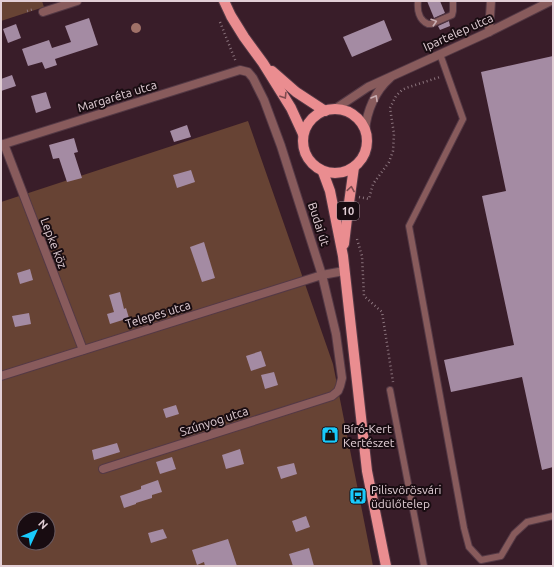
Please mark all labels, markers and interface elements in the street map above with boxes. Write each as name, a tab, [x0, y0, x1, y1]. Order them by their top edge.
street label: Ipartelep utca	[421, 11, 495, 53]
one-way arrow	[430, 18, 437, 27]
street label: Margaréta utca	[76, 78, 158, 114]
one-way arrow	[279, 92, 287, 99]
one-way arrow	[370, 95, 377, 102]
one-way arrow	[346, 186, 355, 192]
street label: Budai út	[306, 201, 332, 248]
road number: 10	[337, 202, 359, 220]
street label: Lepke köz	[38, 216, 70, 271]
street label: Telepes utca	[124, 298, 192, 330]
street label: Szúnyog utca	[178, 404, 250, 438]
place label: Bíró-Kert Kertészet	[343, 422, 395, 449]
shop icon: Bíró-Kert Kertészet	[320, 425, 340, 445]
place label: Pilisvörösvári üdülőtelep	[371, 483, 442, 510]
bus stop icon: Pilisvörösvári üdülőtelep	[348, 486, 368, 506]
north arrow	[16, 511, 56, 551]
text: N	[36, 517, 50, 531]

